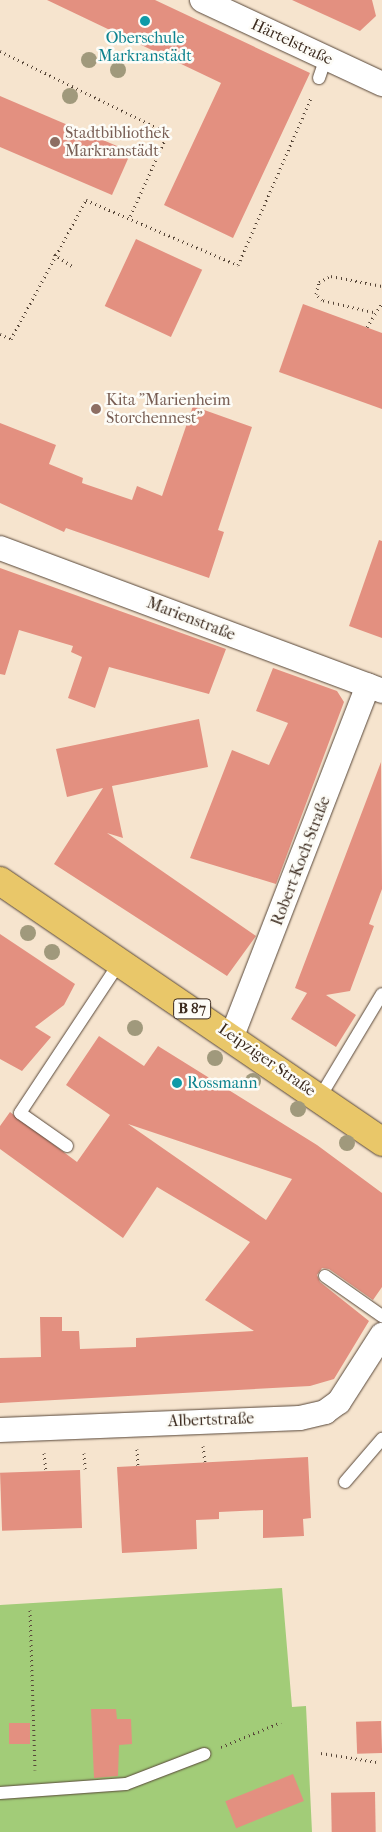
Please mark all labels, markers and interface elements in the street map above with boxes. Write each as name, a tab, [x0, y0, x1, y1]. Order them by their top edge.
marker: Oberschule Markranstädt	[139, 15, 151, 27]
street label: Härtelstraße	[248, 15, 336, 69]
place label: Oberschule Markranstädt	[98, 28, 192, 66]
place label: Stadtbibliothek Markranstädt	[65, 123, 170, 161]
marker: Stadtbibliothek Markranstädt	[49, 136, 61, 148]
place label: Kita "Marienheim Storchennest"	[106, 390, 231, 428]
marker: Kita "Marienheim Storchennest"	[90, 403, 102, 415]
street label: Marienstraße	[144, 593, 238, 645]
street label: Robert-Koch-Straße	[267, 794, 335, 928]
road number: B 87	[172, 996, 212, 1022]
street label: Leipziger Straße	[215, 1019, 319, 1101]
place label: Rossmann	[187, 1073, 258, 1093]
marker: Rossmann	[171, 1077, 183, 1089]
street label: Albertstraße	[168, 1409, 254, 1431]

